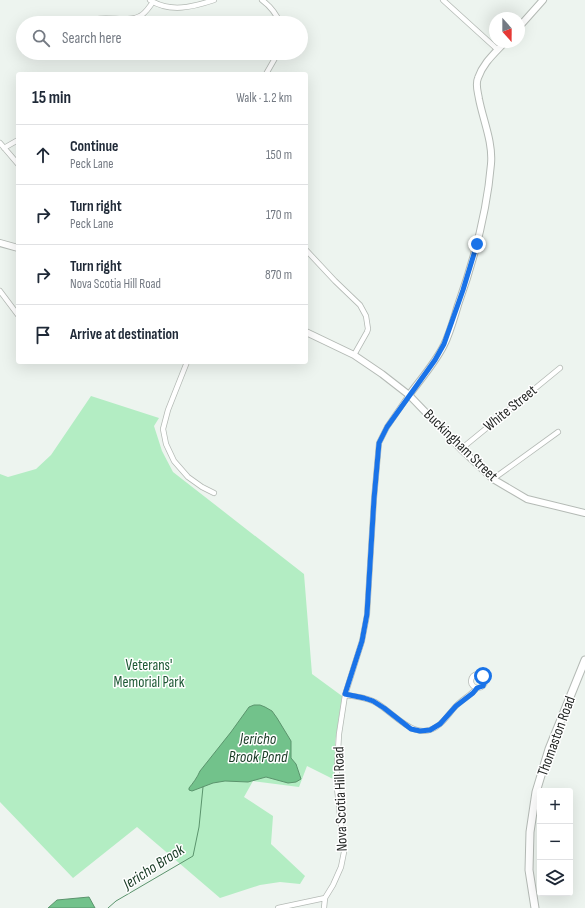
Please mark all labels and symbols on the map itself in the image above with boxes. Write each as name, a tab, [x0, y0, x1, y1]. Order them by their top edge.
north arrow	[489, 12, 525, 48]
route end	[468, 235, 486, 253]
street label: White Street	[480, 381, 541, 436]
street label: Buckingham Street	[420, 405, 502, 486]
park label: Veterans' Memorial Park	[114, 656, 185, 692]
route start	[474, 667, 492, 685]
street label: Thomaston Road	[533, 694, 580, 779]
water label: Jericho Brook Pond	[228, 730, 288, 767]
street label: Nova Scotia Hill Road	[329, 746, 352, 852]
water label: Jericho Brook	[119, 840, 189, 895]

